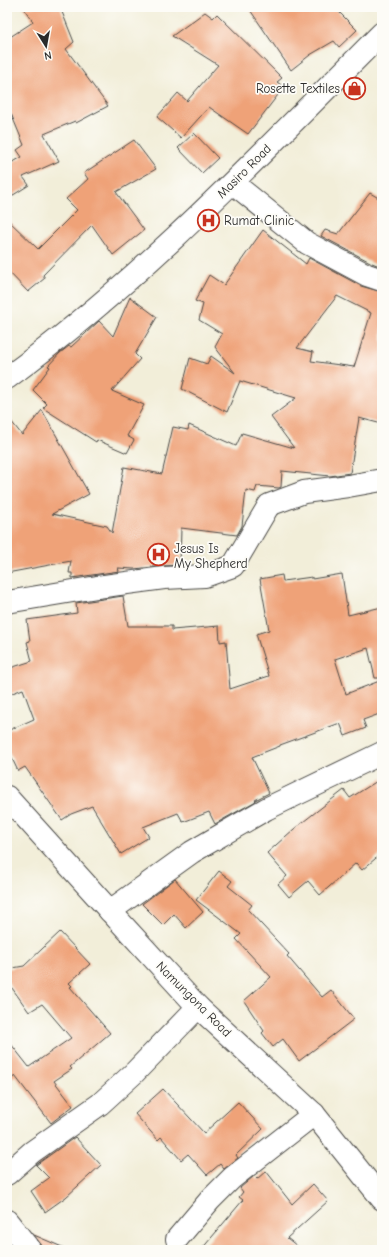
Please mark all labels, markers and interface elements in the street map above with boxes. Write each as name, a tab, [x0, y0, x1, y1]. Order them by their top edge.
north arrow	[26, 26, 66, 66]
text: N	[43, 48, 53, 62]
shop icon: Rosette Textiles	[342, 75, 368, 101]
place label: Rosette Textiles	[256, 81, 340, 96]
street label: Masiro Road	[214, 141, 274, 201]
hospital icon: Rumat Clinic	[196, 207, 222, 233]
place label: Rumat Clinic	[224, 213, 294, 228]
place label: Jesus Is My Shepherd	[174, 541, 248, 571]
hospital icon: Jesus Is My Shepherd	[146, 542, 172, 568]
street label: Namungona Road	[153, 958, 235, 1040]

